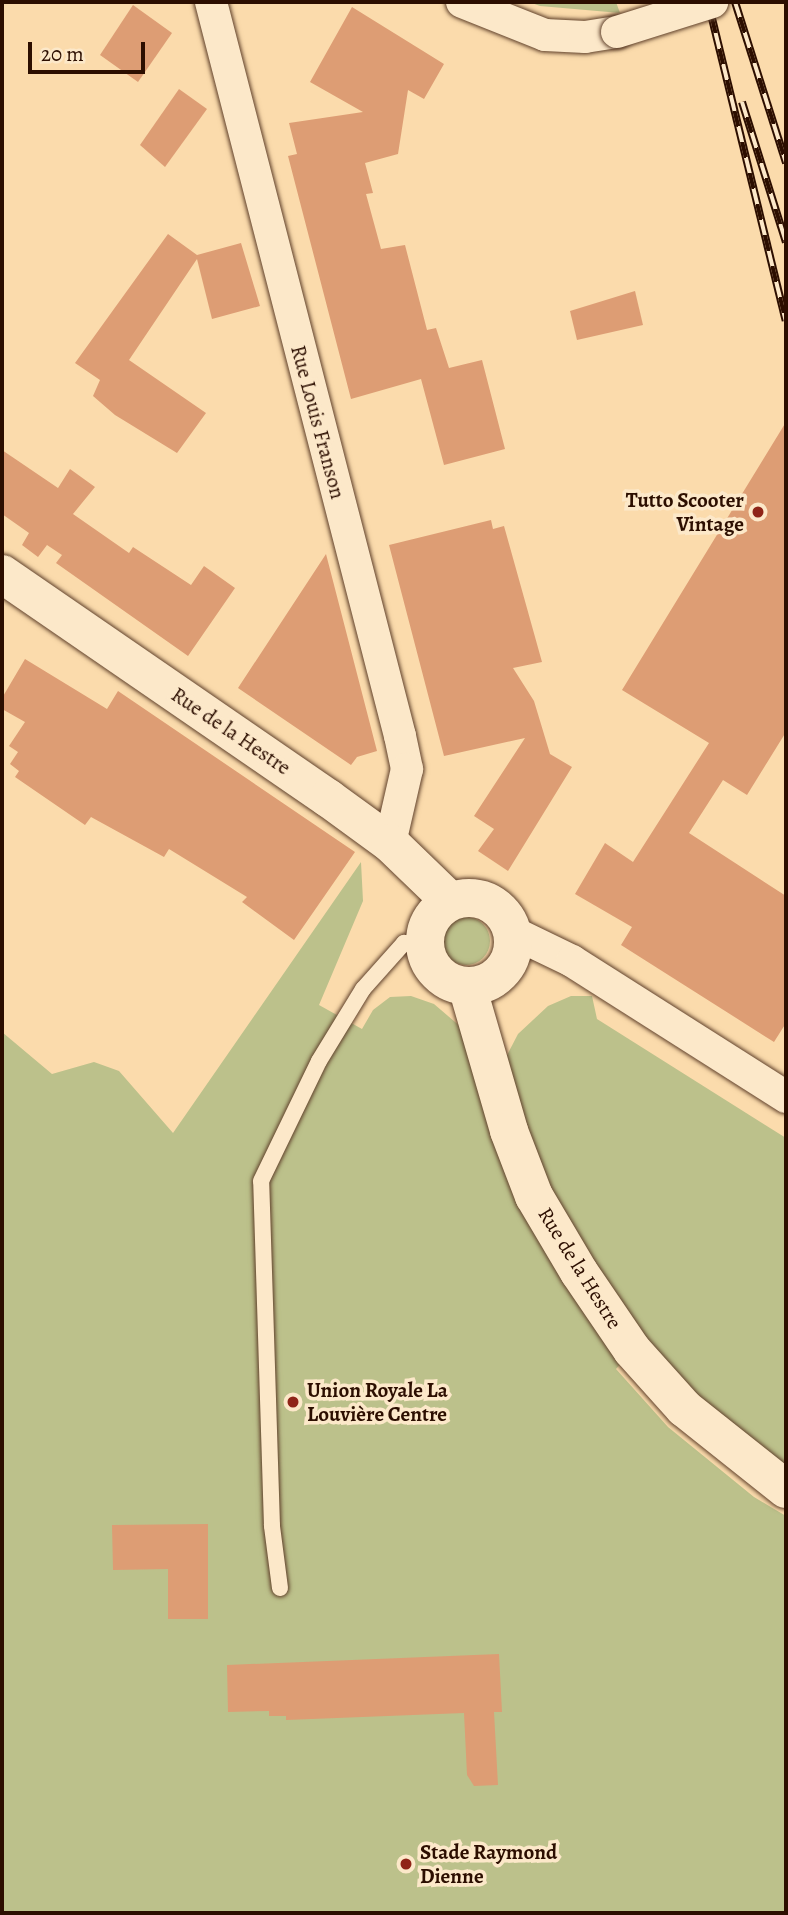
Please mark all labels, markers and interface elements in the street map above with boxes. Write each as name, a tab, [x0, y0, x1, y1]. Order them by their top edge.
scale bar	[32, 28, 149, 72]
text: 20 m	[41, 40, 84, 68]
street label: Rue Louis Franson	[285, 342, 351, 502]
place label: Tutto Scooter Vintage	[626, 487, 744, 537]
marker: Tutto Scooter Vintage	[750, 504, 766, 520]
street label: Rue de la Hestre	[167, 682, 295, 780]
street label: Rue de la Hestre	[533, 1203, 627, 1333]
place label: Union Royale La Louvière Centre	[307, 1377, 448, 1427]
marker: Union Royale La Louvière Centre	[285, 1394, 301, 1410]
place label: Stade Raymond Dienne	[420, 1839, 557, 1889]
marker: Stade Raymond Dienne	[398, 1856, 414, 1872]

